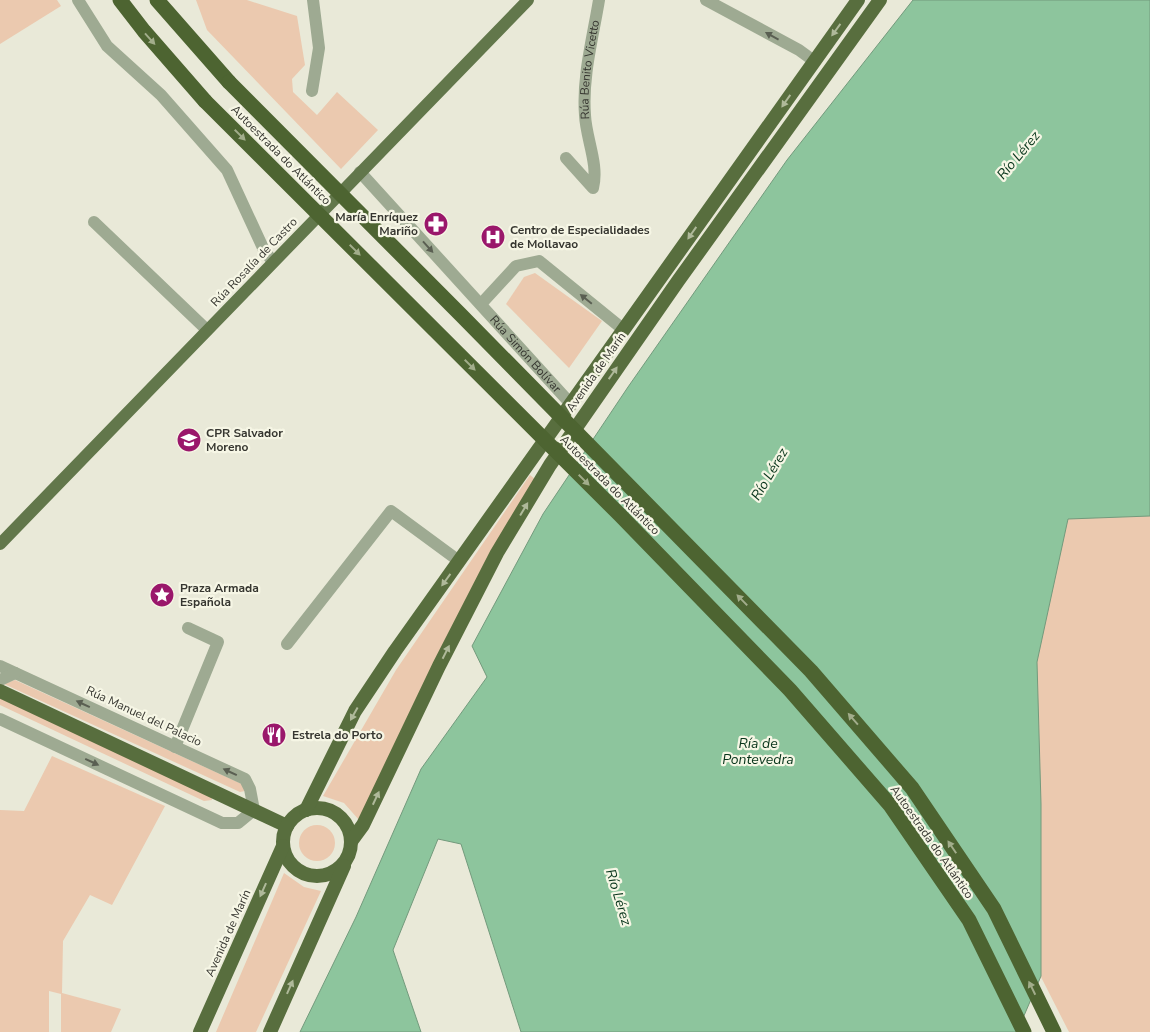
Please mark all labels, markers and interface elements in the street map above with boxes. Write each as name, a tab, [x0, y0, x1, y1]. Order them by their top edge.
street label: Rúa Benito Vicetto	[576, 18, 603, 120]
one-way arrow	[831, 23, 841, 37]
one-way arrow	[144, 32, 156, 44]
one-way arrow	[765, 32, 779, 40]
one-way arrow	[781, 94, 791, 107]
street label: Autoestrada do Atlántico	[228, 102, 335, 209]
water label: Río Lérez	[993, 127, 1045, 184]
one-way arrow	[234, 129, 246, 141]
place label: María Enríquez Mariño	[335, 209, 418, 239]
pharmacy icon: María Enríquez Mariño	[423, 211, 449, 237]
street label: Rúa Rosalía de Castro	[207, 214, 301, 310]
place label: Centro de Especialidades de Mollavao	[510, 222, 650, 252]
hospital icon: Centro de Especialidades de Mollavao	[480, 224, 506, 250]
one-way arrow	[687, 226, 697, 240]
one-way arrow	[423, 240, 434, 253]
one-way arrow	[349, 244, 361, 256]
one-way arrow	[580, 294, 593, 305]
street label: Rúa Simón Bolívar	[486, 312, 565, 397]
street label: Avenida de Marín	[563, 329, 629, 415]
one-way arrow	[463, 359, 475, 371]
one-way arrow	[608, 366, 618, 380]
place label: CPR Salvador Moreno	[206, 425, 283, 455]
school or university icon: CPR Salvador Moreno	[176, 427, 202, 453]
street label: Autoestrada do Atlántico	[557, 432, 664, 539]
water label: Río Lérez	[746, 444, 793, 504]
one-way arrow	[578, 474, 590, 486]
one-way arrow	[519, 502, 528, 515]
one-way arrow	[440, 573, 451, 586]
place label: Praza Armada Española	[180, 580, 259, 610]
place icon: Praza Armada Española	[149, 582, 175, 608]
one-way arrow	[736, 595, 748, 607]
one-way arrow	[442, 644, 450, 659]
street label: Rúa Manuel del Palacio	[84, 682, 205, 750]
one-way arrow	[76, 700, 90, 708]
one-way arrow	[350, 707, 358, 721]
one-way arrow	[847, 713, 858, 726]
restaurant icon: Estrela do Porto	[261, 722, 287, 748]
place label: Estrela do Porto	[292, 727, 383, 743]
water label: Ría de Pontevedra	[722, 734, 794, 769]
one-way arrow	[85, 759, 99, 767]
one-way arrow	[223, 768, 238, 777]
street label: Autoestrada do Atlántico	[887, 782, 977, 902]
one-way arrow	[372, 791, 380, 805]
one-way arrow	[947, 841, 957, 854]
water label: Río Lérez	[601, 867, 636, 928]
one-way arrow	[258, 883, 266, 897]
street label: Avenida de Marín	[202, 887, 254, 979]
one-way arrow	[286, 980, 294, 994]
one-way arrow	[1028, 981, 1036, 995]

